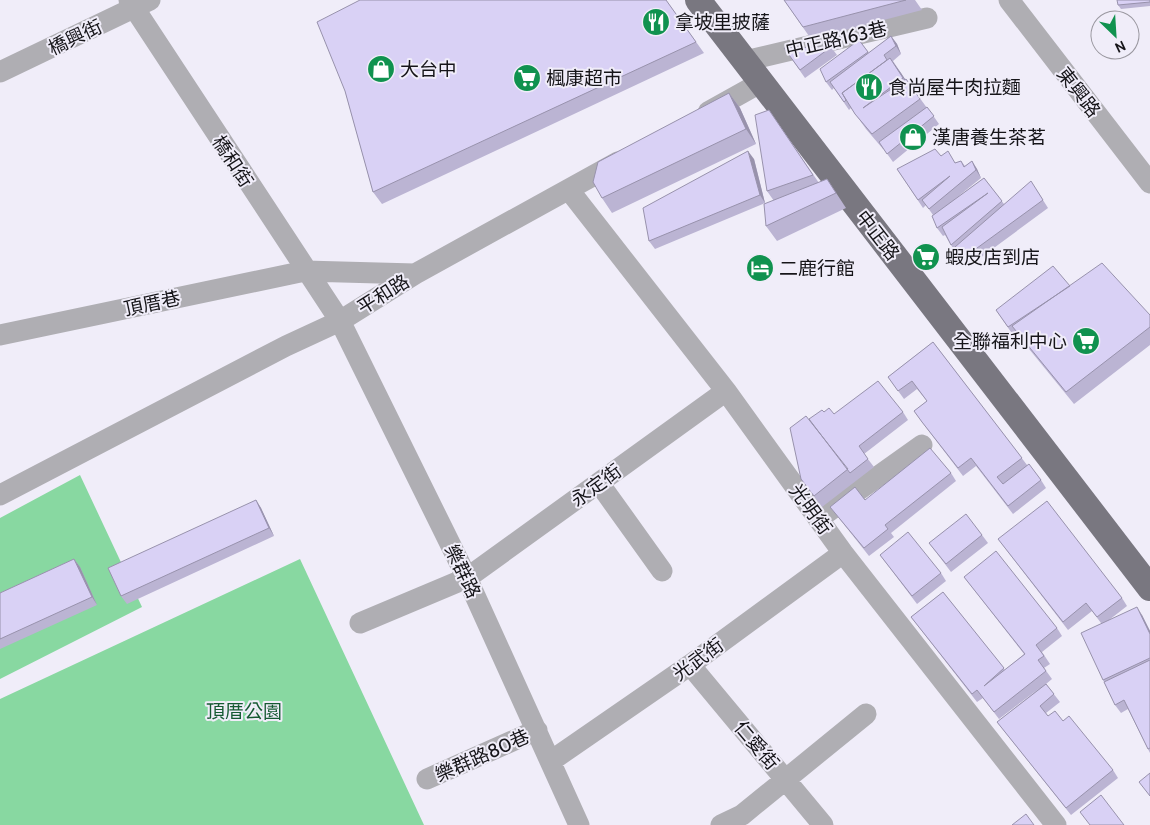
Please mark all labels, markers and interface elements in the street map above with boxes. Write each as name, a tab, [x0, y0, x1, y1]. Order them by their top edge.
restaurant icon: 拿坡里披薩	[641, 7, 671, 37]
north arrow	[1090, 10, 1140, 60]
place label: 拿坡里披薩	[675, 11, 770, 34]
street label: 橋興街	[45, 15, 106, 60]
street label: 中正路163巷	[783, 17, 889, 62]
text: N	[1112, 37, 1129, 57]
shop icon: 大台中	[366, 54, 396, 84]
place label: 大台中	[400, 58, 457, 81]
supermarket icon: 楓康超市	[512, 63, 542, 93]
street label: 東興路	[1052, 63, 1105, 122]
place label: 楓康超市	[546, 67, 622, 90]
restaurant icon: 食尚屋牛肉拉麵	[854, 72, 884, 102]
place label: 食尚屋牛肉拉麵	[888, 76, 1021, 99]
shop icon: 漢唐養生茶茗	[898, 122, 928, 152]
place label: 漢唐養生茶茗	[932, 126, 1046, 149]
street label: 橋和街	[207, 131, 258, 191]
street label: 中正路	[851, 206, 904, 265]
supermarket icon: 蝦皮店到店	[911, 242, 941, 272]
place label: 蝦皮店到店	[945, 246, 1040, 269]
hotel icon: 二鹿行館	[745, 253, 775, 283]
place label: 二鹿行館	[779, 257, 855, 280]
street label: 平和路	[353, 270, 414, 319]
street label: 頂厝巷	[122, 286, 182, 321]
supermarket icon: 全聯福利中心	[1071, 326, 1101, 356]
place label: 全聯福利中心	[953, 330, 1067, 353]
street label: 永定街	[566, 459, 626, 511]
street label: 光明街	[785, 479, 837, 539]
street label: 樂群路	[440, 541, 485, 602]
street label: 光武街	[668, 633, 728, 685]
park label: 頂厝公園	[206, 700, 282, 723]
street label: 仁愛街	[729, 716, 784, 775]
street label: 樂群路80巷	[431, 724, 533, 786]

